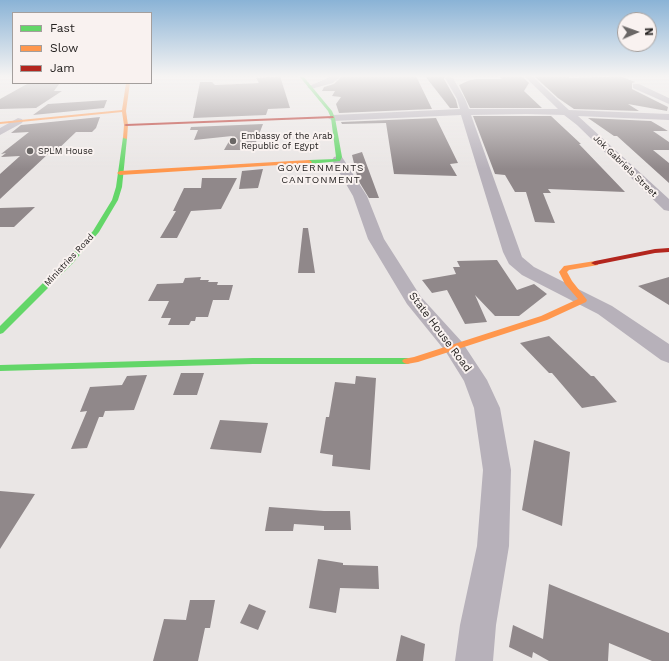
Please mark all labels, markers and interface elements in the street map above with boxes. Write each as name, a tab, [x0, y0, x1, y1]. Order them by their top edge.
legend	[12, 12, 152, 84]
north arrow	[617, 12, 657, 52]
text: Fast	[50, 21, 75, 35]
text: N	[642, 27, 655, 36]
text: Slow	[50, 41, 78, 55]
text: Jam	[50, 61, 75, 75]
place label: Embassy of the Arab Republic of Egypt	[241, 131, 333, 152]
street label: Jok Gabriels Street	[591, 133, 659, 199]
marker: Embassy of the Arab Republic of Egypt	[228, 136, 238, 146]
marker: SPLM House	[25, 146, 35, 156]
place label: SPLM House	[38, 146, 93, 156]
district label: GOVERNMENTS CANTONMENT	[278, 162, 364, 186]
street label: Ministries Road	[42, 232, 96, 288]
street label: State House Road	[406, 289, 474, 375]

